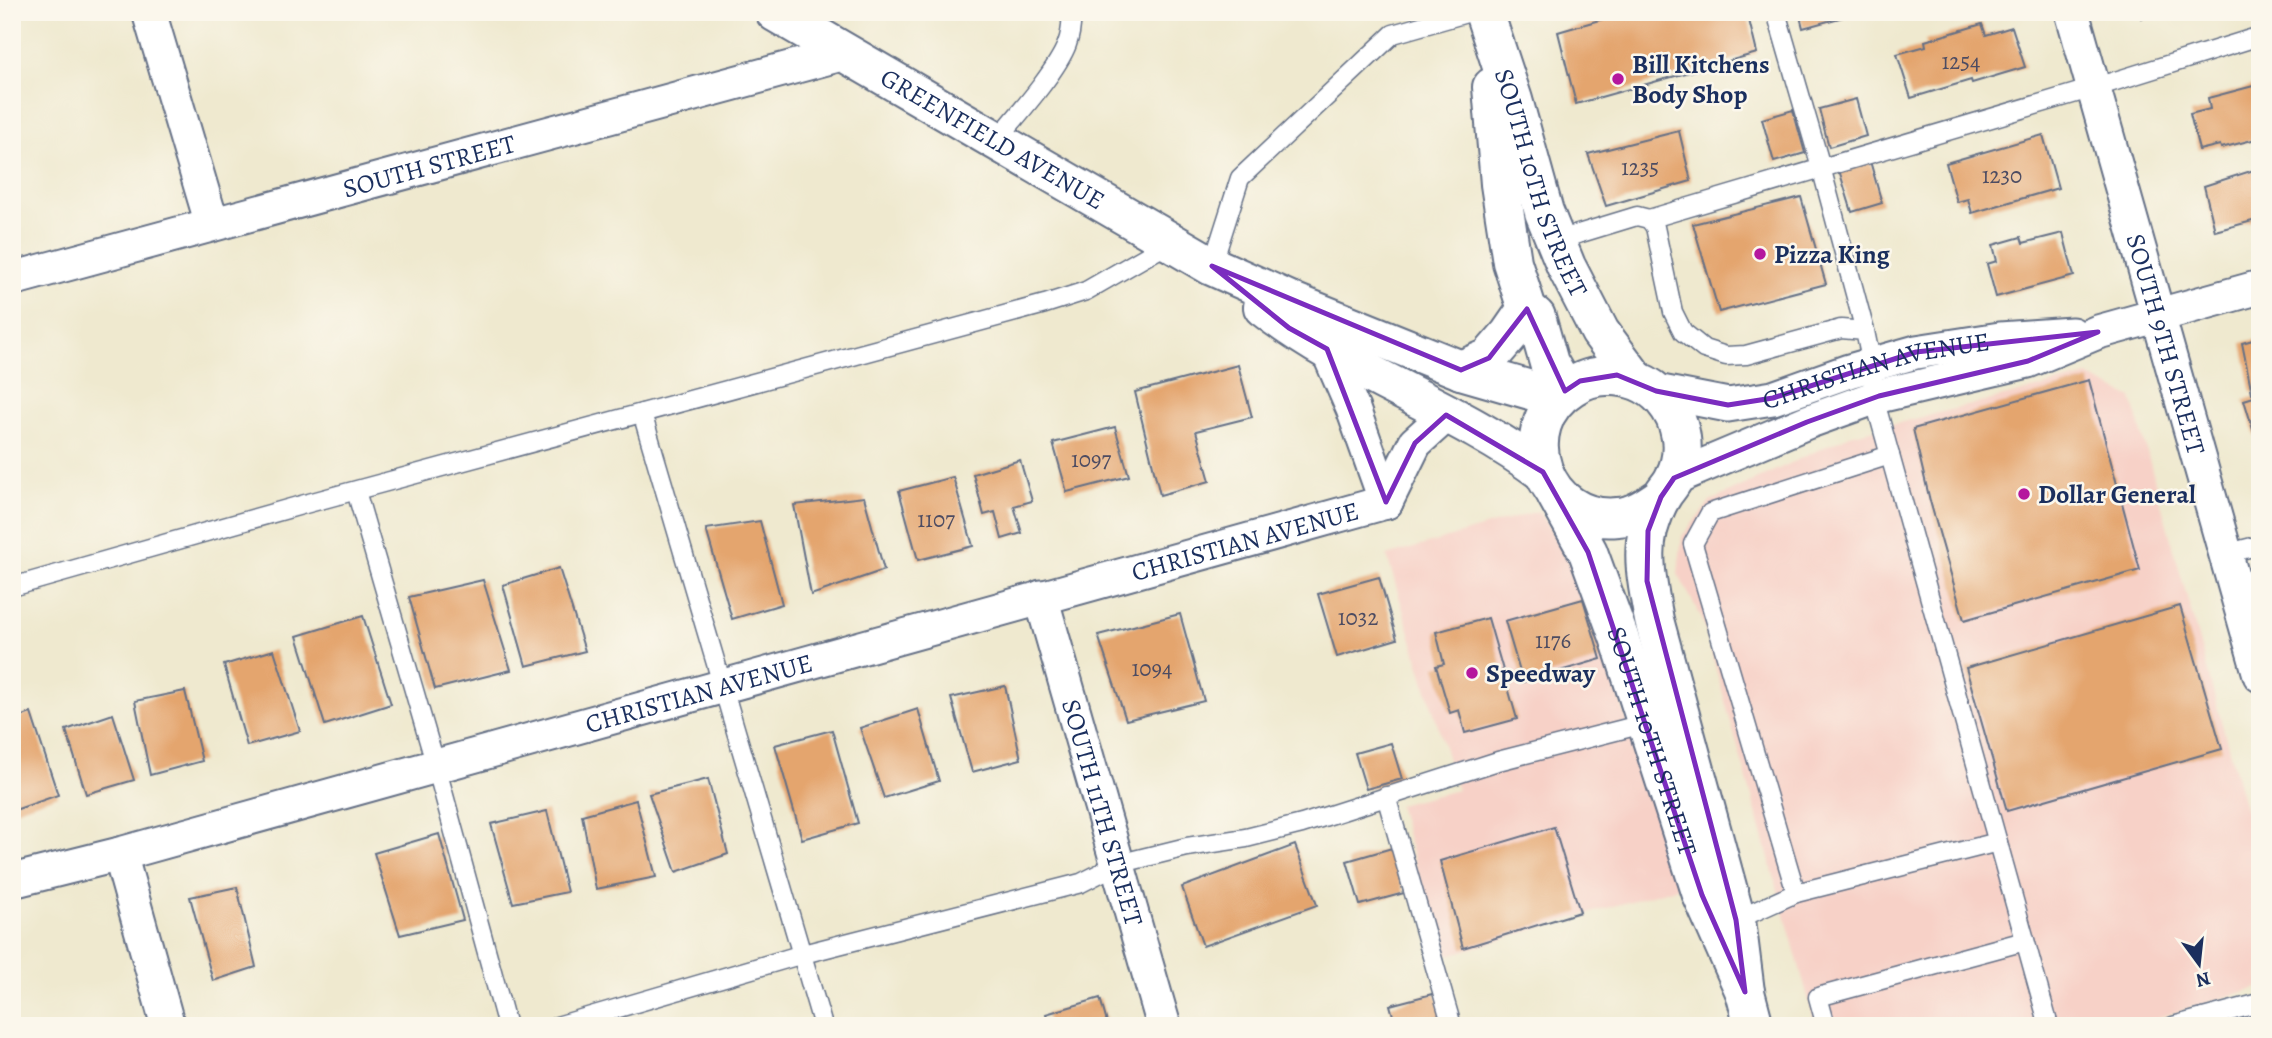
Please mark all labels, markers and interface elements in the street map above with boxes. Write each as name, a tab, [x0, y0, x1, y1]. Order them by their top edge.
house number: 1254	[1941, 46, 1981, 77]
place label: Bill Kitchens Body Shop	[1632, 47, 1770, 112]
street label: GREENFIELD AVENUE	[874, 60, 1111, 218]
street label: SOUTH 10TH STREET	[1486, 64, 1596, 303]
marker: Bill Kitchens Body Shop	[1610, 71, 1626, 87]
street label: SOUTH STREET	[339, 126, 519, 206]
house number: 1235	[1621, 152, 1659, 183]
house number: 1230	[1982, 160, 2022, 191]
street label: SOUTH 9TH STREET	[2118, 229, 2214, 458]
place label: Pizza King	[1774, 237, 1891, 272]
marker: Pizza King	[1752, 246, 1768, 262]
street label: CHRISTIAN AVENUE	[1760, 323, 1992, 417]
house number: 1097	[1071, 444, 1111, 475]
place label: Dollar General	[2038, 477, 2196, 512]
marker: Dollar General	[2016, 486, 2032, 502]
street label: CHRISTIAN AVENUE	[1127, 493, 1363, 589]
house number: 1107	[917, 504, 955, 535]
house number: 1032	[1338, 602, 1378, 633]
street label: SOUTH 10TH STREET	[1599, 621, 1706, 860]
house number: 1176	[1535, 625, 1571, 656]
street label: CHRISTIAN AVENUE	[581, 645, 816, 741]
house number: 1094	[1131, 653, 1173, 684]
place label: Speedway	[1486, 656, 1596, 691]
marker: Speedway	[1464, 665, 1480, 681]
street label: SOUTH 11TH STREET	[1054, 695, 1152, 930]
north arrow	[2164, 930, 2234, 1000]
text: N	[2193, 965, 2213, 994]

